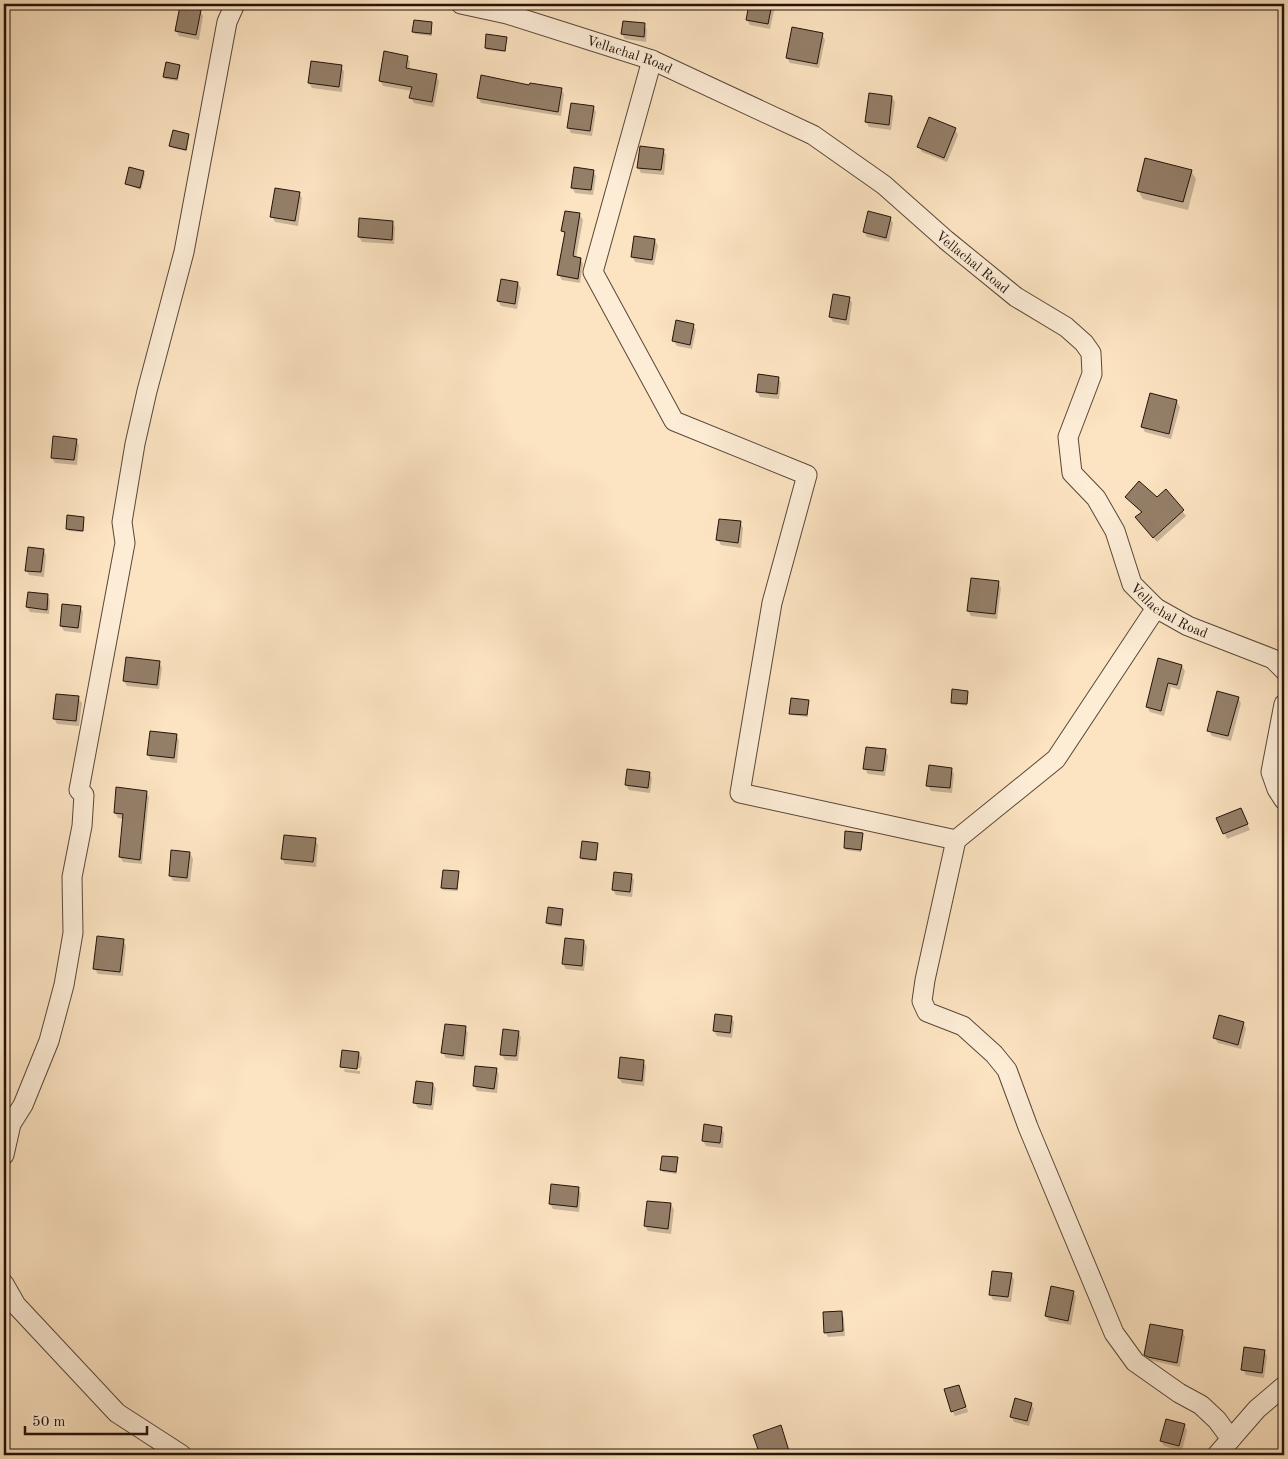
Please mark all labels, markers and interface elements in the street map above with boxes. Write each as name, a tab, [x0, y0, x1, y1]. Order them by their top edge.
street label: Vellachal Road	[585, 34, 674, 76]
street label: Vellachal Road	[933, 229, 1011, 296]
street label: Vellachal Road	[1127, 581, 1210, 641]
scale bar	[25, 1404, 148, 1436]
text: 50 m	[32, 1415, 66, 1430]

